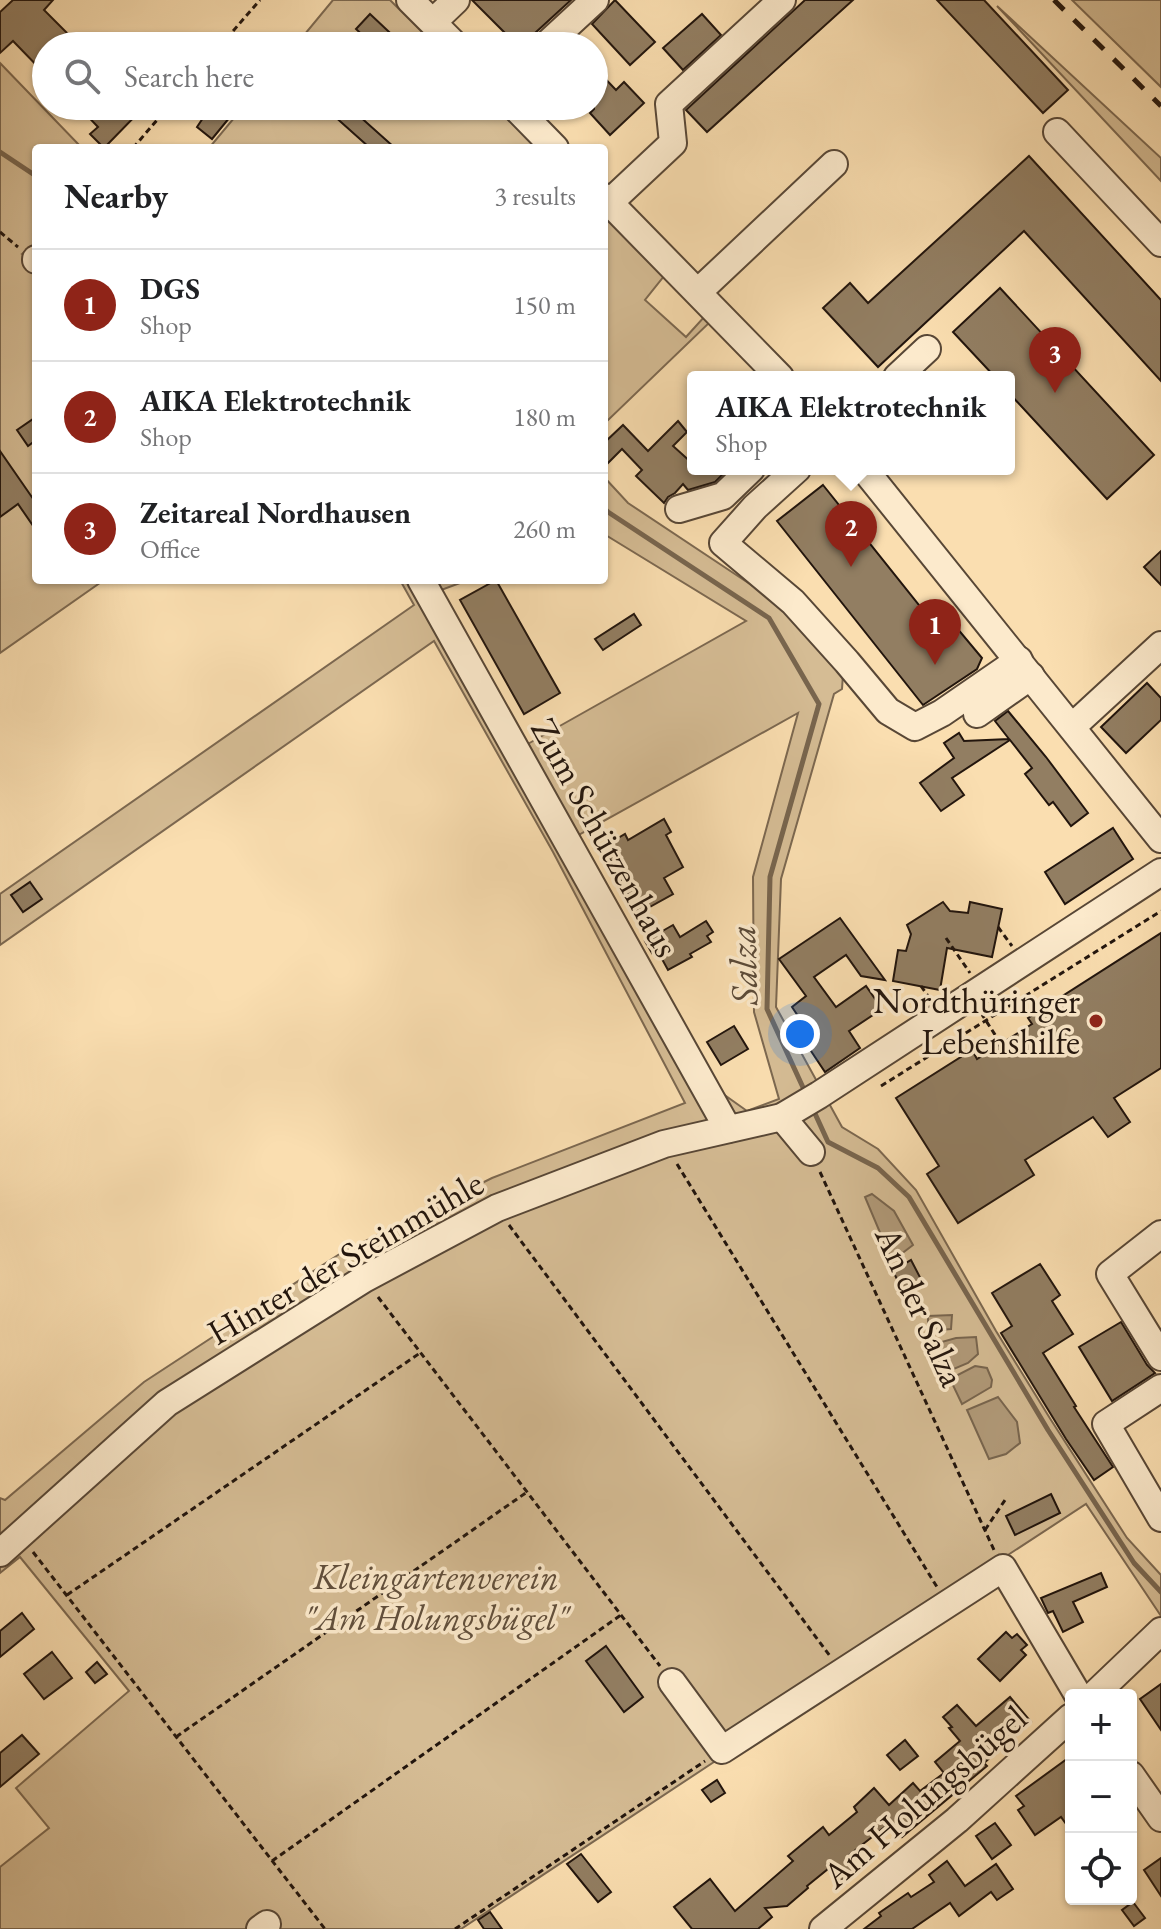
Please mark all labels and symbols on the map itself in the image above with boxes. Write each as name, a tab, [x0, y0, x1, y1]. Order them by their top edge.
pin: 3	[1029, 327, 1081, 393]
pin: 2	[825, 501, 877, 567]
pin: 1	[909, 599, 961, 665]
street label: Zum Schützenhaus	[520, 709, 691, 965]
water label: Salza	[717, 924, 768, 1007]
place label: Nordthüringer Lebenshilfe	[873, 977, 1080, 1065]
marker: Nordthüringer Lebenshilfe	[1087, 1012, 1105, 1030]
your location	[780, 1014, 820, 1054]
street label: Hinter der Steinmühle	[199, 1159, 492, 1356]
street label: An der Salza	[864, 1218, 977, 1394]
park label: Kleingartenverein "Am Holungsbügel"	[304, 1553, 572, 1641]
street label: Am Holungsbügel	[811, 1695, 1036, 1899]

